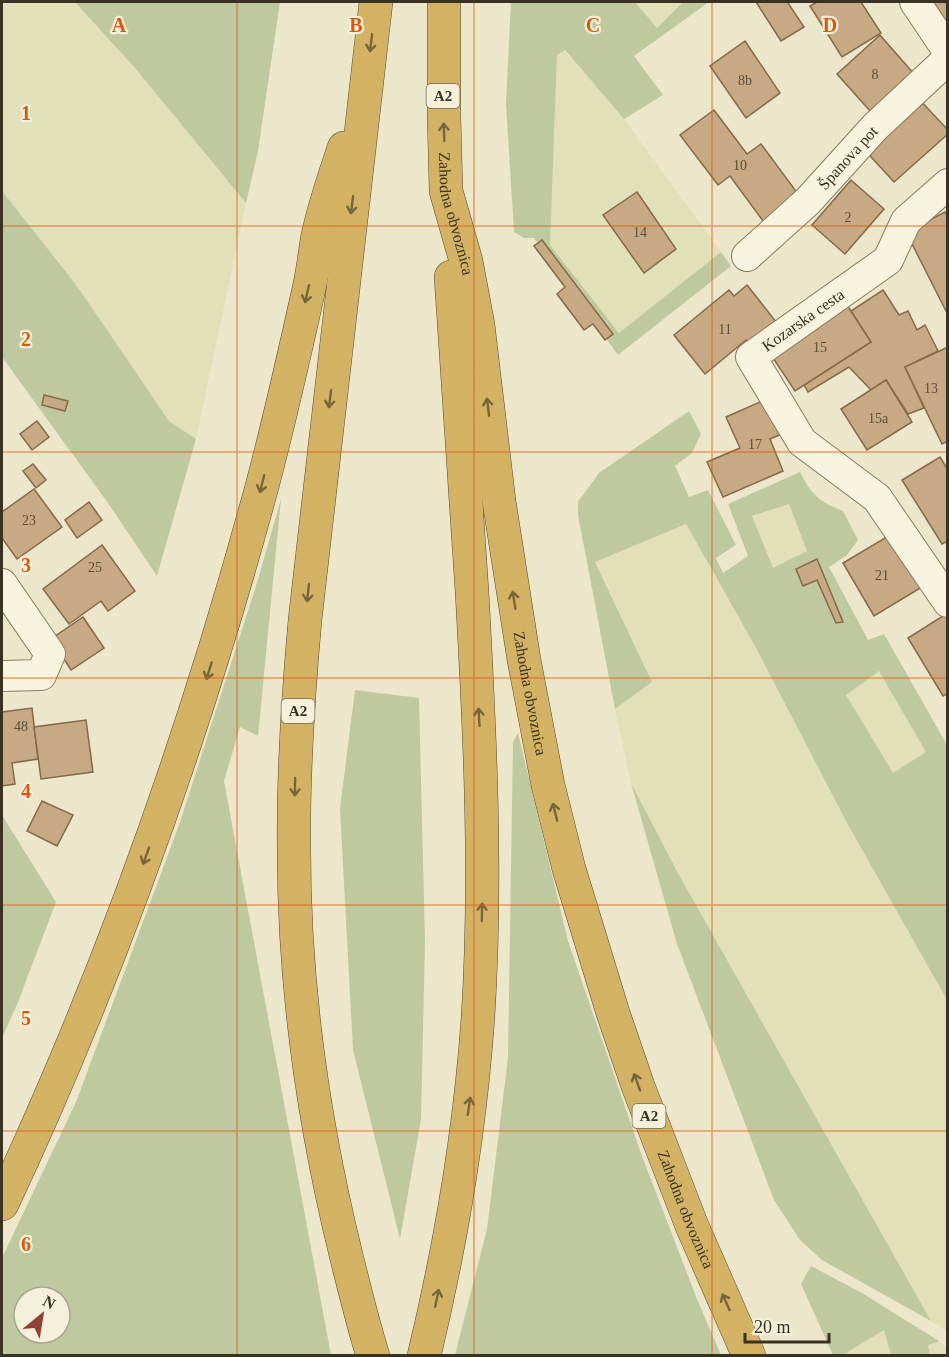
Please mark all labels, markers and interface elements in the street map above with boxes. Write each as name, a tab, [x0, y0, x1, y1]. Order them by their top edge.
text: A	[112, 14, 127, 36]
text: B	[349, 14, 363, 36]
text: C	[586, 14, 600, 36]
text: D	[823, 14, 837, 36]
one-way arrow	[366, 33, 377, 52]
house number: 8	[872, 67, 879, 82]
house number: 8b	[738, 73, 752, 88]
road number: A2	[426, 84, 460, 108]
text: 1	[21, 102, 31, 124]
street label: Španova pot	[814, 122, 881, 193]
one-way arrow	[438, 123, 450, 143]
street label: Zahodna obvoznica	[436, 152, 477, 276]
house number: 10	[733, 158, 747, 173]
one-way arrow	[346, 195, 357, 215]
house number: 2	[845, 210, 852, 225]
house number: 14	[633, 225, 647, 240]
one-way arrow	[301, 284, 313, 303]
street label: Kozarska cesta	[759, 285, 847, 355]
house number: 11	[718, 322, 732, 337]
text: 2	[21, 328, 31, 350]
house number: 15	[813, 340, 827, 355]
house number: 13	[924, 381, 938, 396]
one-way arrow	[324, 388, 335, 408]
one-way arrow	[482, 398, 493, 418]
house number: 15a	[868, 411, 889, 426]
house number: 17	[748, 437, 762, 452]
one-way arrow	[256, 474, 268, 493]
house number: 23	[22, 513, 36, 528]
text: 3	[21, 554, 31, 576]
house number: 25	[88, 560, 102, 575]
house number: 21	[875, 568, 889, 583]
one-way arrow	[302, 582, 313, 602]
one-way arrow	[509, 591, 520, 611]
street label: Zahodna obvoznica	[511, 630, 551, 757]
one-way arrow	[202, 661, 213, 680]
road number: A2	[282, 699, 314, 723]
one-way arrow	[473, 707, 484, 727]
house number: 48	[14, 719, 28, 734]
one-way arrow	[289, 777, 301, 797]
text: 4	[21, 780, 31, 802]
one-way arrow	[548, 803, 560, 822]
one-way arrow	[139, 846, 150, 865]
one-way arrow	[476, 902, 487, 922]
text: 5	[21, 1007, 31, 1029]
one-way arrow	[630, 1073, 641, 1092]
one-way arrow	[464, 1097, 475, 1117]
road number: A2	[632, 1104, 666, 1128]
street label: Zahodna obvoznica	[655, 1148, 718, 1271]
text: 6	[21, 1233, 31, 1255]
north arrow	[12, 1285, 72, 1345]
one-way arrow	[432, 1289, 443, 1309]
text: N	[40, 1292, 59, 1313]
one-way arrow	[719, 1293, 730, 1311]
scale bar	[745, 1306, 829, 1344]
text: 20 m	[754, 1317, 791, 1337]

